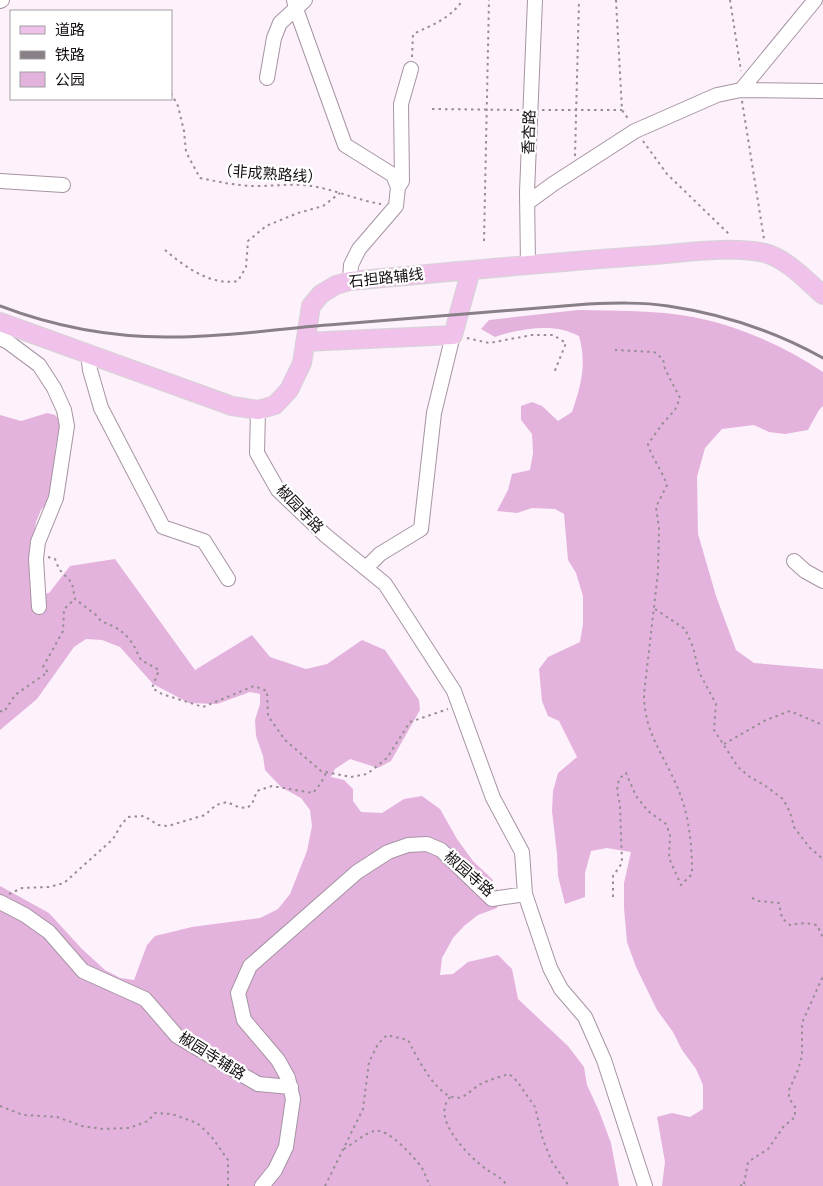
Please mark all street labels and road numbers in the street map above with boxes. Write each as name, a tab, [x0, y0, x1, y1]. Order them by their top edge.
street label: 香杏路	[518, 109, 539, 155]
street label: （非成熟路线）	[217, 160, 323, 187]
street label: 石担路辅线	[348, 264, 424, 291]
street label: 椒园寺路	[273, 480, 328, 537]
street label: 椒园寺路	[440, 847, 498, 900]
street label: 椒园寺辅路	[175, 1028, 249, 1084]

